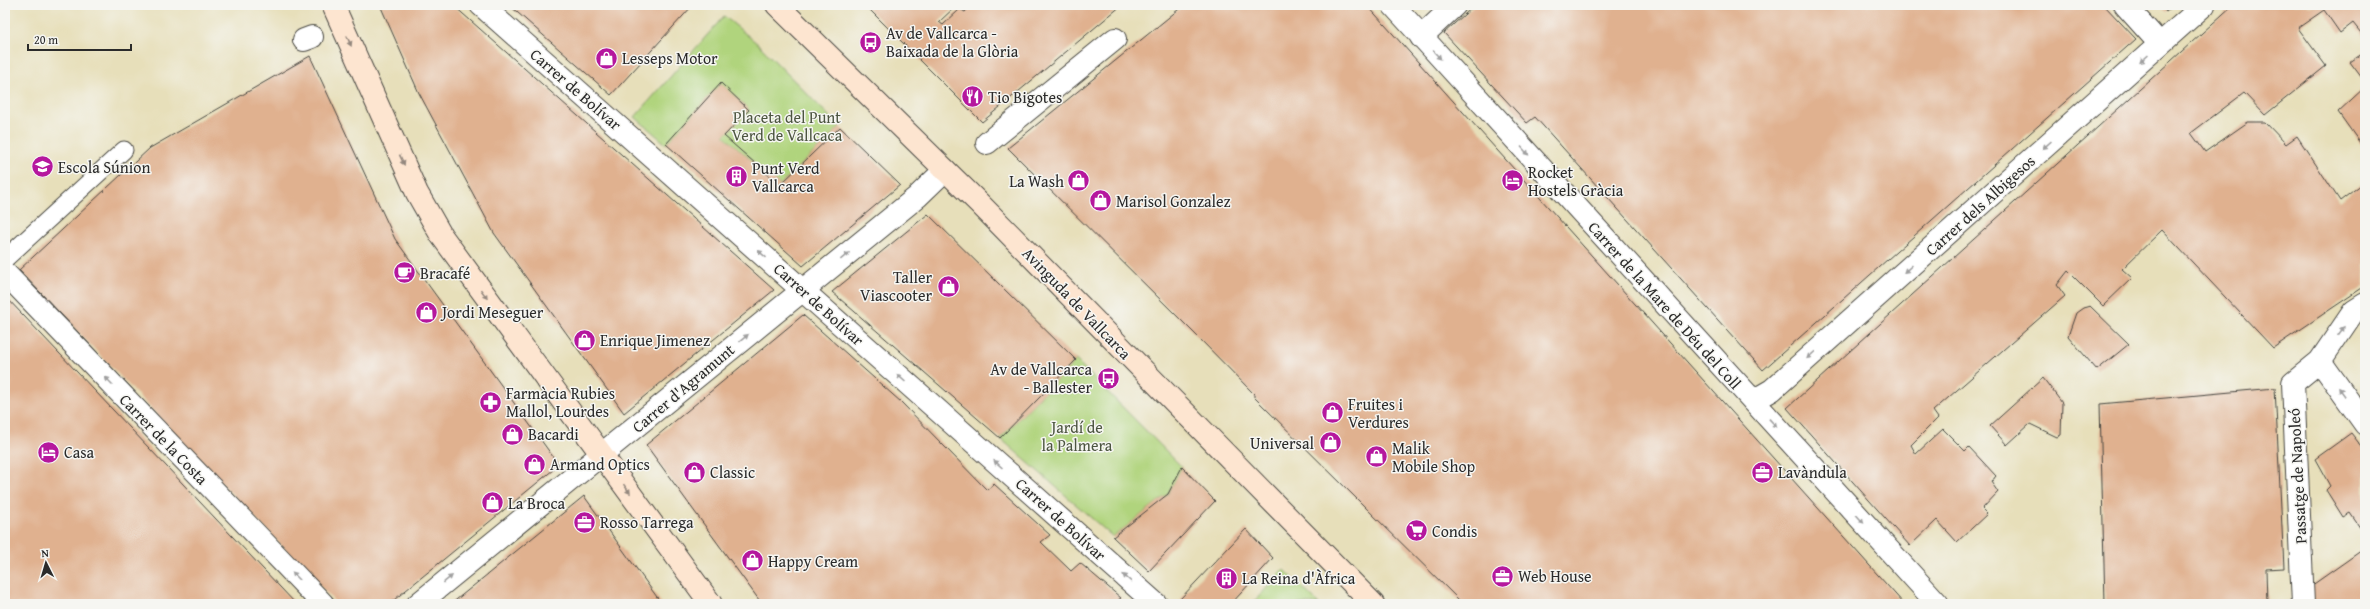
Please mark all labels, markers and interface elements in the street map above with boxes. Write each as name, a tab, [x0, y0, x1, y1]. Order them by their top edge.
place label: Av de Vallcarca - Baixada de la Glòria	[886, 21, 1019, 63]
scale bar	[28, 26, 131, 52]
bus stop icon: Av de Vallcarca - Baixada de la Glòria	[858, 29, 884, 55]
text: 20 m	[34, 31, 58, 48]
one-way arrow	[346, 35, 352, 46]
street label: Carrer de Bolívar	[525, 42, 627, 136]
shop icon: Lesseps Motor	[594, 45, 620, 71]
place label: Lesseps Motor	[622, 46, 718, 70]
one-way arrow	[1432, 50, 1442, 60]
one-way arrow	[2138, 54, 2149, 63]
restaurant icon: Tio Bigotes	[960, 84, 986, 110]
place label: Tio Bigotes	[988, 85, 1062, 109]
park label: Placeta del Punt Verd de Vallcaca	[732, 105, 843, 147]
one-way arrow	[2041, 141, 2052, 150]
one-way arrow	[1520, 146, 1529, 155]
street label: Carrer dels Albigesos	[1920, 149, 2040, 261]
school or university icon: Escola Súnion	[30, 154, 56, 180]
one-way arrow	[399, 154, 405, 165]
place label: Escola Súnion	[58, 155, 150, 179]
place label: Punt Verd Vallcarca	[752, 156, 820, 198]
place label: Rocket Hostels Gràcia	[1528, 160, 1624, 202]
building icon: Punt Verd Vallcarca	[723, 164, 749, 190]
shop icon: La Wash	[1066, 168, 1092, 194]
hotel icon: Rocket Hostels Gràcia	[1500, 168, 1526, 194]
place label: La Wash	[1009, 169, 1064, 193]
shop icon: Marisol Gonzalez	[1087, 188, 1113, 214]
place label: Marisol Gonzalez	[1116, 189, 1230, 213]
street label: Carrer de la Mare de Déu del Coll	[1583, 216, 1748, 395]
street label: Avinguda de Vallcarca	[1017, 241, 1137, 365]
one-way arrow	[757, 249, 767, 259]
one-way arrow	[839, 251, 850, 260]
street label: Carrer de Bolívar	[768, 257, 870, 351]
cafe icon: Bracafé	[391, 260, 417, 286]
place label: Bracafé	[420, 261, 470, 285]
one-way arrow	[1903, 264, 1913, 274]
place label: Taller Viascooter	[860, 265, 932, 307]
shop icon: Taller Viascooter	[935, 273, 961, 299]
one-way arrow	[480, 288, 488, 299]
shop icon: Jordi Meseguer	[414, 299, 440, 325]
place label: Jordi Meseguer	[440, 300, 544, 324]
one-way arrow	[2337, 326, 2345, 336]
shop icon: Enrique Jimenez	[572, 327, 598, 353]
place label: Enrique Jimenez	[600, 328, 710, 352]
one-way arrow	[738, 333, 749, 342]
street label: Carrer d'Agramunt	[626, 338, 740, 438]
one-way arrow	[1805, 351, 1816, 360]
place label: Av de Vallcarca - Ballester	[990, 357, 1092, 399]
bus stop icon: Av de Vallcarca - Ballester	[1095, 365, 1121, 391]
one-way arrow	[896, 373, 906, 382]
one-way arrow	[104, 376, 113, 386]
place label: Farmàcia Rubies Mallol, Lourdes	[506, 381, 615, 423]
one-way arrow	[2338, 387, 2346, 398]
street label: Carrer de la Costa	[114, 388, 214, 490]
pharmacy icon: Farmàcia Rubies Mallol, Lourdes	[477, 389, 503, 415]
place label: Fruites i Verdures	[1348, 392, 1409, 434]
shop icon: Fruites i Verdures	[1319, 400, 1345, 426]
street label: Passatge de Napoleó	[2281, 408, 2313, 544]
park label: Jardí de la Palmera	[1042, 415, 1113, 457]
one-way arrow	[1768, 418, 1778, 428]
shop icon: Bacardi	[499, 421, 525, 447]
place label: Bacardi	[528, 422, 579, 446]
shop icon: Universal	[1317, 430, 1343, 456]
place label: Universal	[1250, 431, 1315, 455]
place label: Malik Mobile Shop	[1392, 436, 1476, 478]
hotel icon: Casa	[35, 439, 61, 465]
place label: Casa	[64, 440, 95, 464]
shop icon: Malik Mobile Shop	[1363, 444, 1389, 470]
shop icon: Armand Optics	[522, 451, 548, 477]
place label: Armand Optics	[550, 452, 650, 476]
shop icon: Classic	[681, 459, 707, 485]
office icon: Lavàndula	[1750, 459, 1776, 485]
place label: Classic	[710, 460, 755, 484]
one-way arrow	[994, 460, 1003, 469]
place label: Lavàndula	[1778, 460, 1847, 484]
street label: Carrer de Bolívar	[1010, 472, 1112, 566]
one-way arrow	[623, 484, 631, 495]
shop icon: La Broca	[480, 490, 506, 516]
place label: La Broca	[508, 491, 566, 515]
office icon: Rosso Tarrega	[572, 509, 598, 535]
place label: Rosso Tarrega	[600, 510, 694, 534]
one-way arrow	[1856, 514, 1865, 524]
supermarket icon: Condis	[1404, 518, 1430, 544]
place label: Condis	[1432, 519, 1477, 543]
north arrow	[26, 543, 66, 583]
text: N	[41, 545, 50, 561]
shop icon: Happy Cream	[739, 548, 765, 574]
place label: Happy Cream	[768, 549, 858, 573]
office icon: Web House	[1490, 563, 1516, 589]
place label: Web House	[1518, 564, 1592, 588]
building icon: La Reina d'Àfrica	[1214, 565, 1240, 591]
place label: La Reina d'Àfrica	[1242, 566, 1356, 590]
one-way arrow	[291, 571, 301, 581]
one-way arrow	[1122, 573, 1132, 583]
one-way arrow	[443, 575, 454, 584]

